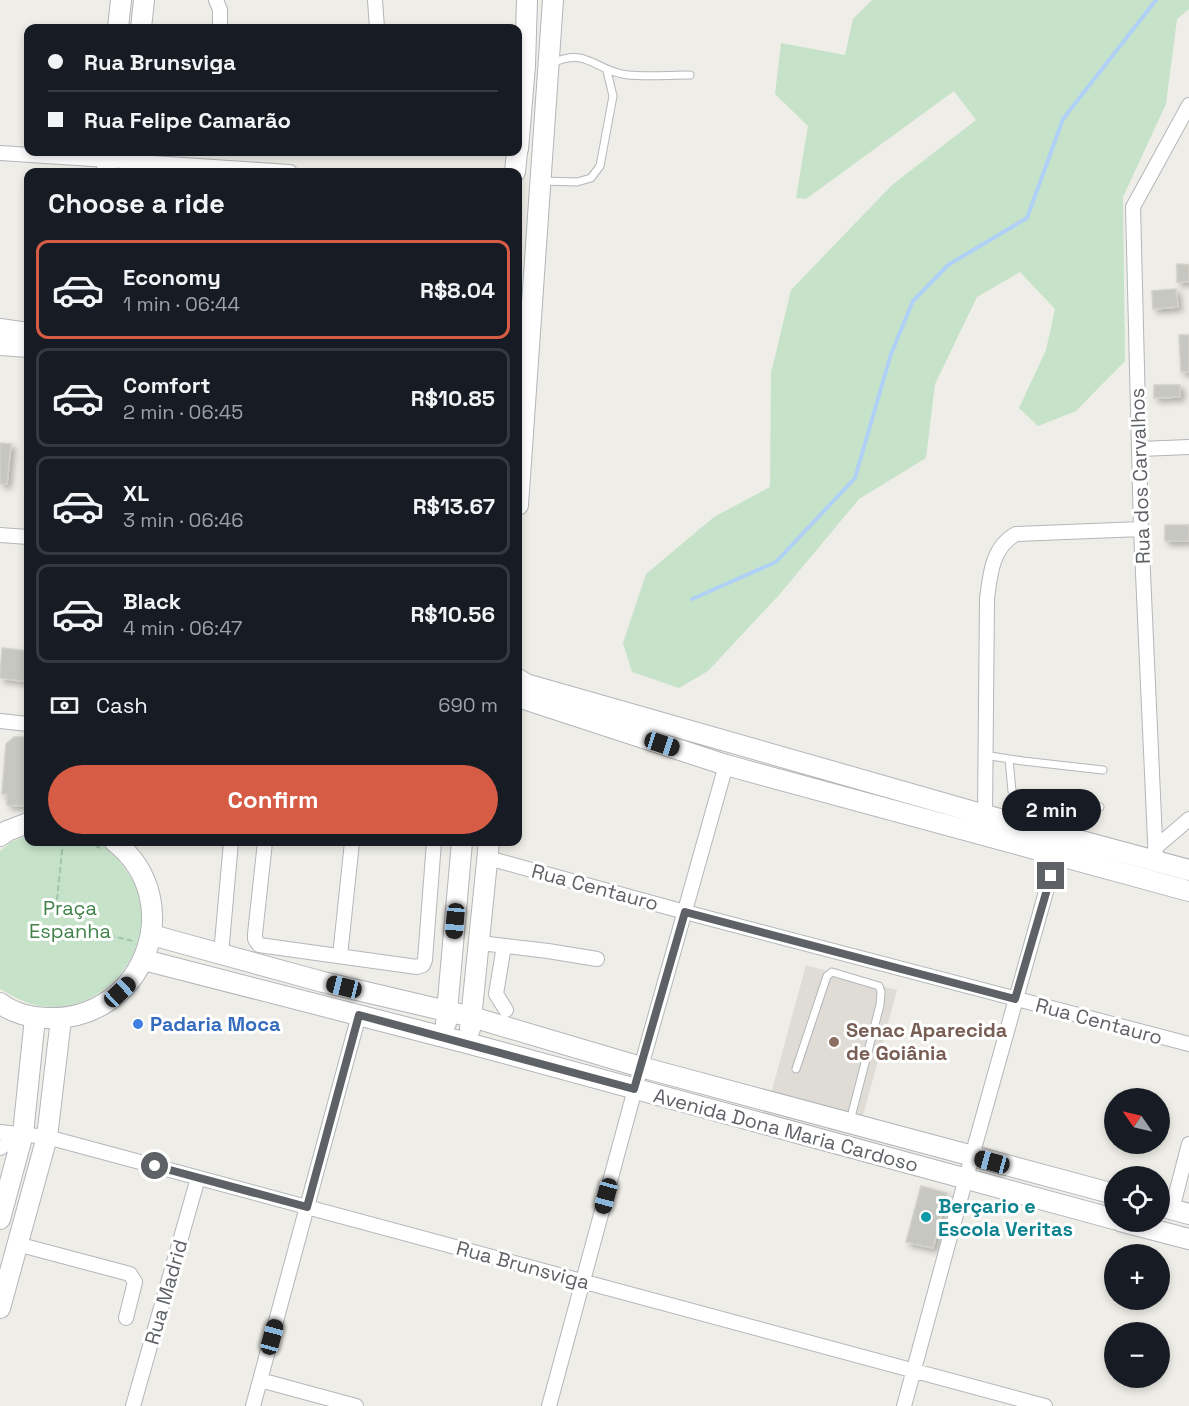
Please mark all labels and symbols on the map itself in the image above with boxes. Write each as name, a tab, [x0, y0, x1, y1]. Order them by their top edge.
street label: Rua dos Carvalhos	[1124, 387, 1156, 565]
car	[642, 730, 682, 758]
callout: 2 min	[1002, 789, 1100, 831]
street label: Rua Centauro	[529, 858, 661, 916]
route end	[1037, 862, 1064, 889]
park label: Praça Espanha	[29, 895, 111, 944]
car	[444, 902, 466, 940]
car	[101, 973, 139, 1011]
car	[324, 974, 364, 1000]
street label: Rua Centauro	[1033, 992, 1165, 1050]
place label: Padaria Moca	[150, 1011, 281, 1037]
marker: Padaria Moca	[131, 1017, 145, 1031]
place label: Senac Aparecida de Goiânia	[846, 1017, 1008, 1066]
marker: Senac Aparecida de Goiânia	[827, 1035, 841, 1049]
street label: Avenida Dona Maria Cardoso	[651, 1082, 921, 1178]
north arrow	[1104, 1088, 1170, 1154]
car	[972, 1149, 1012, 1175]
route start	[141, 1152, 168, 1179]
car	[593, 1176, 619, 1216]
place label: Berçario e Escola Veritas	[938, 1193, 1073, 1242]
marker: Berçario e Escola Veritas	[919, 1210, 933, 1224]
street label: Rua Brunsviga	[453, 1235, 593, 1295]
street label: Rua Madrid	[139, 1236, 193, 1348]
car	[259, 1317, 285, 1357]

